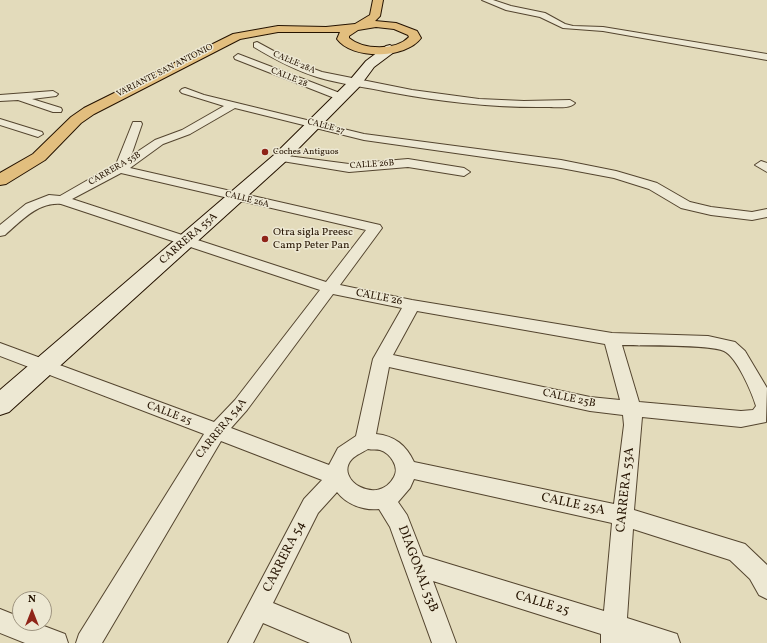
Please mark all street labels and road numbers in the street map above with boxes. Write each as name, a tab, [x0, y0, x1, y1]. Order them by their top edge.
street label: VARIANTE SAN ANTONIO	[115, 42, 215, 100]
street label: CALLE 28A	[271, 49, 317, 77]
street label: CALLE 28	[269, 66, 309, 90]
street label: CALLE 27	[306, 117, 346, 137]
street label: CARRERA 55B	[87, 150, 143, 188]
street label: CALLE 26B	[350, 158, 394, 172]
street label: CALLE 26A	[224, 189, 270, 211]
street label: CARRERA 55A	[157, 210, 221, 268]
street label: CALLE 26	[355, 287, 403, 309]
street label: CALLE 25B	[541, 387, 597, 411]
street label: CARRERA 54A	[194, 396, 250, 462]
street label: CALLE 25	[145, 399, 193, 429]
street label: CARRERA 53A	[614, 447, 638, 533]
street label: CALLE 25A	[540, 491, 606, 519]
street label: CARRERA 54	[260, 519, 310, 595]
street label: DIAGONAL 53B	[393, 524, 441, 614]
street label: CALLE 25	[513, 588, 571, 620]

